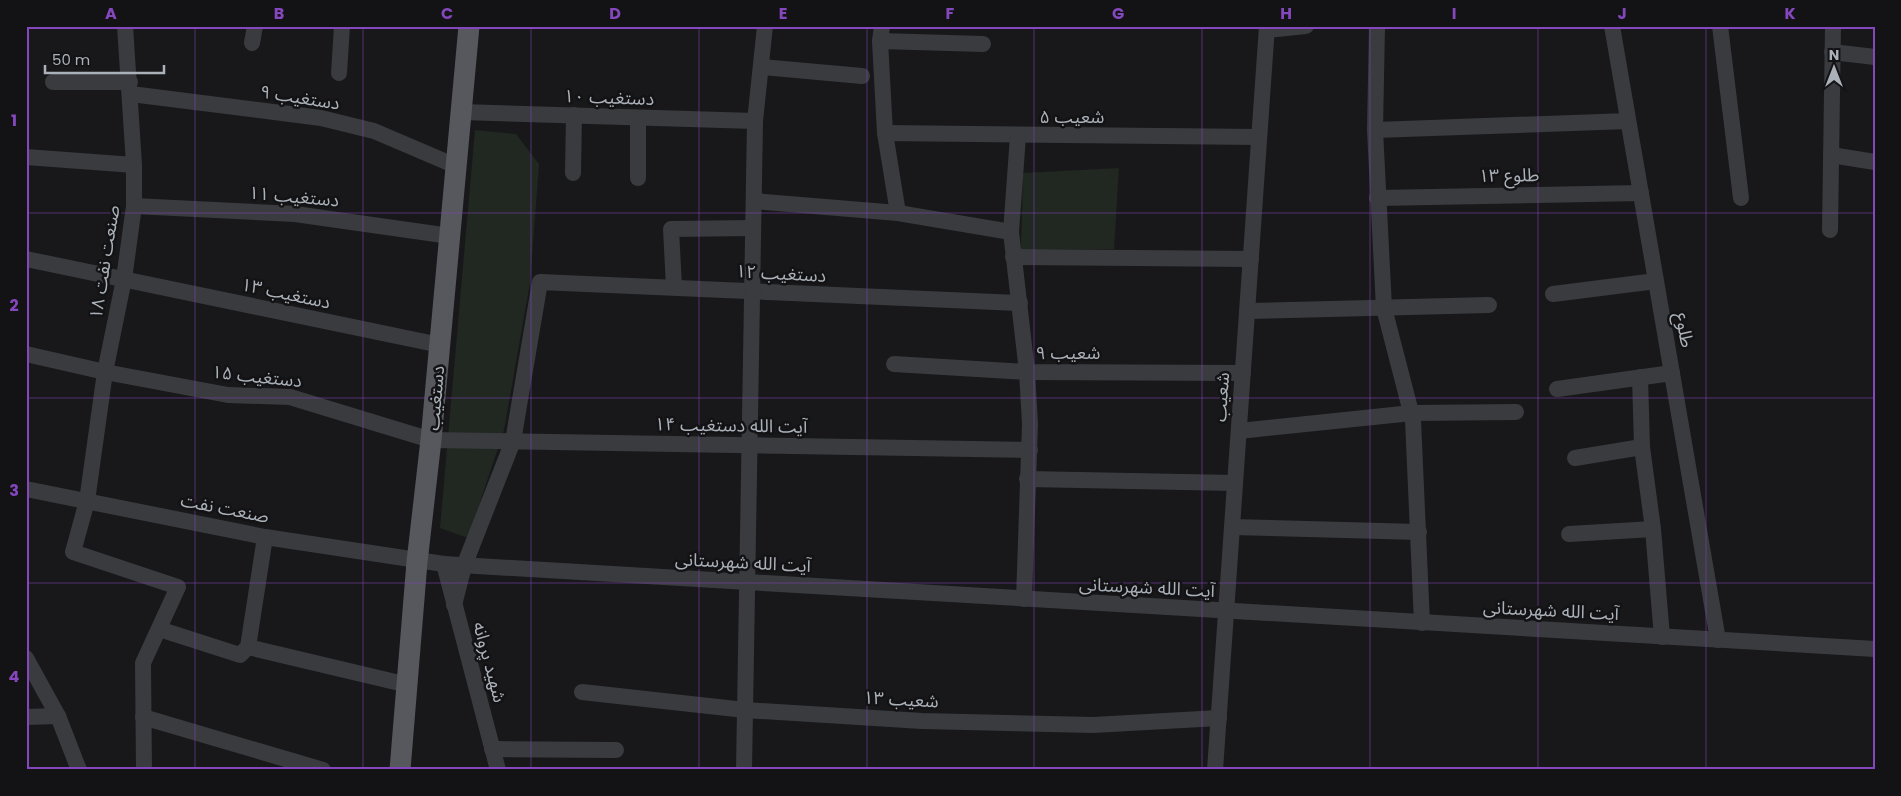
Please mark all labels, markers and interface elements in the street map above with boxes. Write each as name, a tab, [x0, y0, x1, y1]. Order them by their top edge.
text: A	[105, 2, 117, 25]
text: B	[274, 2, 284, 25]
text: C	[441, 2, 453, 25]
text: D	[609, 2, 621, 25]
text: E	[779, 2, 787, 25]
text: F	[946, 2, 955, 25]
text: G	[1112, 2, 1124, 25]
text: H	[1280, 2, 1292, 25]
text: I	[1452, 2, 1456, 25]
text: J	[1617, 2, 1627, 25]
text: K	[1784, 2, 1796, 25]
scale bar	[45, 42, 164, 74]
north arrow	[1808, 42, 1858, 92]
text: N	[1829, 45, 1839, 65]
text: 50 m	[52, 49, 90, 70]
street label: دستغیب ۹	[258, 78, 342, 116]
street label: دستغیب ۱۰	[563, 83, 655, 111]
street label: شعیب ۵	[1040, 104, 1104, 129]
text: 1	[11, 109, 17, 132]
street label: طلوع ۱۳	[1478, 162, 1540, 190]
street label: دستغیب ۱۱	[248, 180, 340, 212]
street label: صنعت نفت ۱۸	[83, 203, 125, 321]
street label: دستغیب ۱۲	[735, 258, 827, 288]
street label: دستغیب ۱۳	[239, 271, 333, 315]
text: 2	[9, 294, 19, 317]
street label: طلوع	[1668, 310, 1700, 350]
street label: شعیب ۹	[1036, 340, 1100, 365]
street label: دستغیب ۱۵	[211, 359, 303, 393]
street label: دستغیب	[420, 364, 450, 432]
street label: شعیب	[1207, 371, 1235, 423]
street label: آیت الله دستغیب ۱۴	[654, 411, 808, 439]
text: 3	[9, 479, 19, 502]
street label: صنعت نفت	[179, 487, 271, 529]
street label: آیت الله شهرستانی	[674, 546, 812, 578]
street label: آیت الله شهرستانی	[1078, 571, 1216, 603]
street label: آیت الله شهرستانی	[1482, 594, 1620, 626]
street label: شهید پروانه	[467, 619, 513, 705]
text: 4	[9, 665, 20, 688]
street label: شعیب ۱۳	[863, 685, 939, 713]

